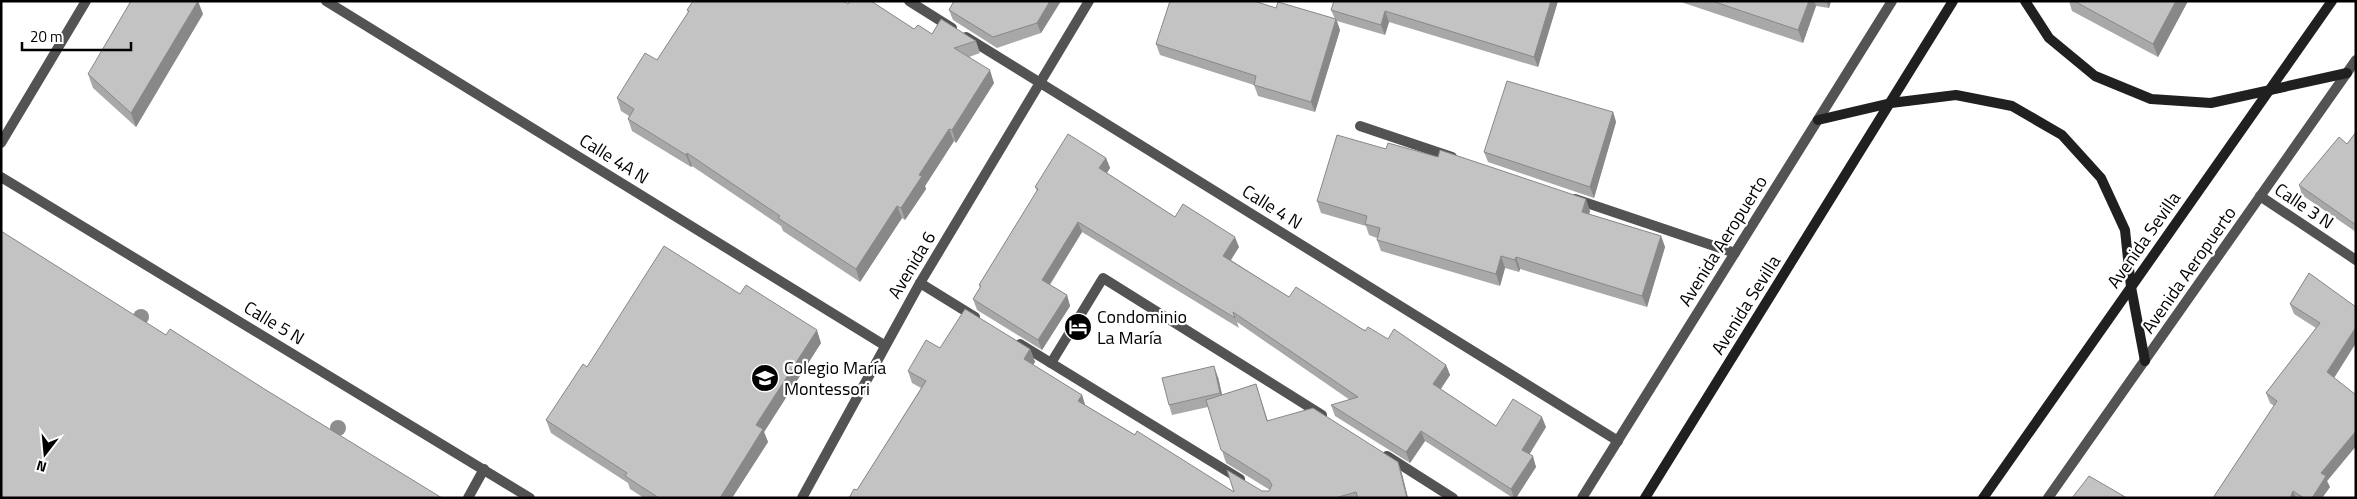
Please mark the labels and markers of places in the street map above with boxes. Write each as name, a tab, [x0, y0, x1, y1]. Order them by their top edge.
place label: Condominio La María	[1097, 303, 1187, 351]
hotel icon: Condominio La María	[1063, 312, 1093, 342]
place label: Colegio María Montessori	[784, 354, 886, 402]
school or university icon: Colegio María Montessori	[750, 363, 780, 393]

